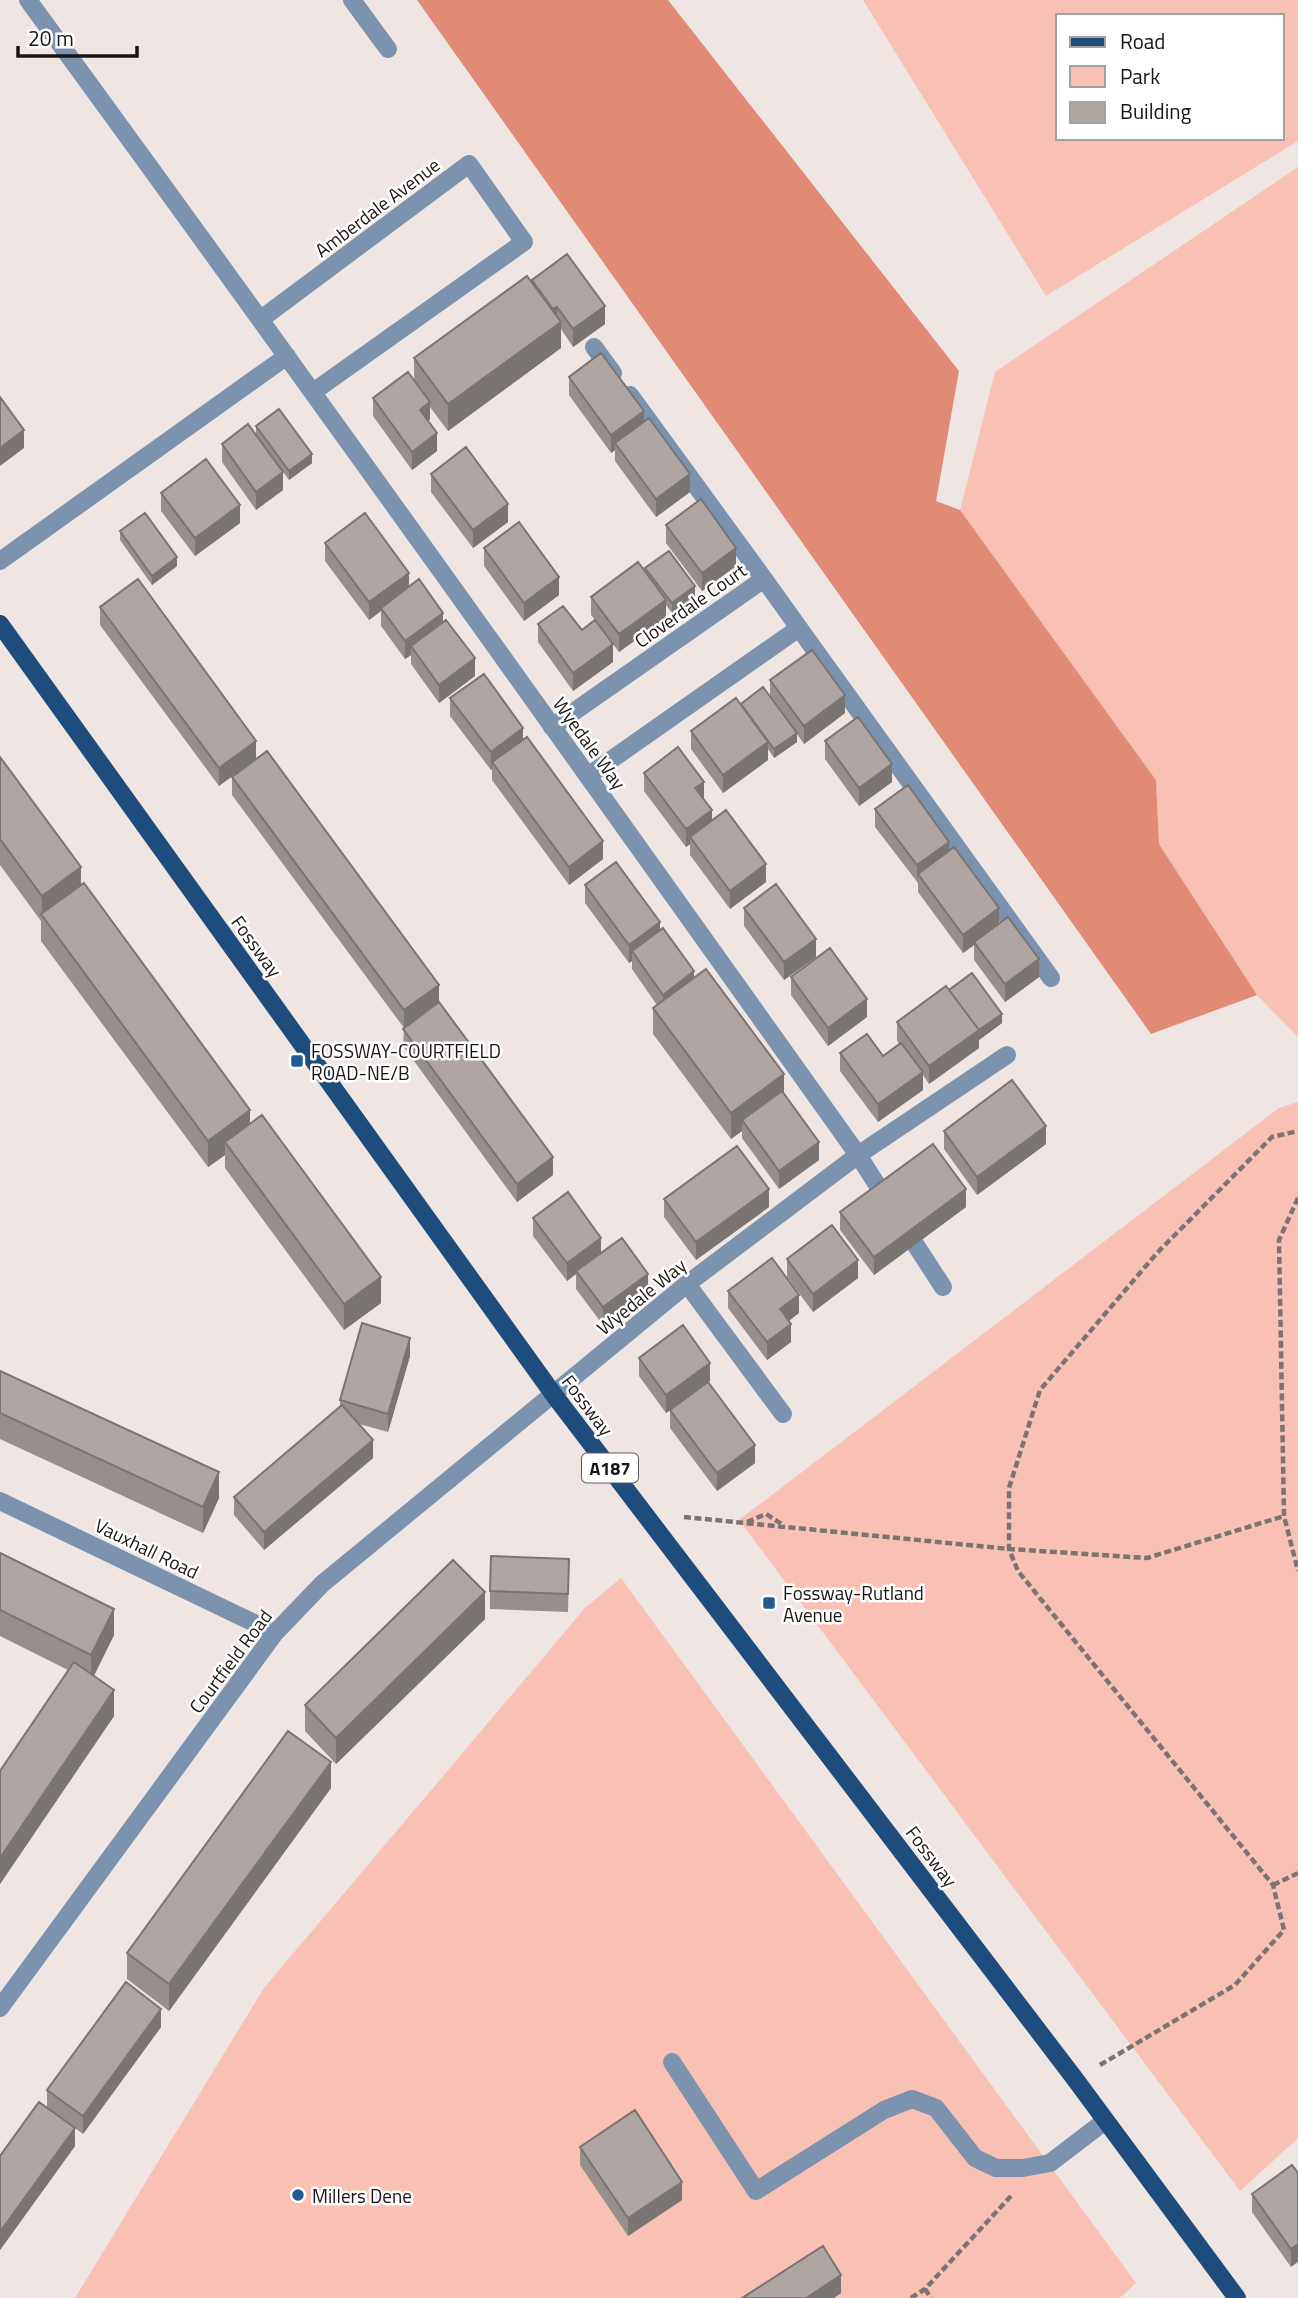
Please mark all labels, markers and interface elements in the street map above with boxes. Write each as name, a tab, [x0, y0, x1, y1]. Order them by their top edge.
scale bar	[18, 14, 136, 58]
legend	[1056, 14, 1284, 140]
text: 20 m	[28, 22, 74, 54]
text: Road	[1120, 25, 1165, 57]
text: Park	[1120, 60, 1160, 92]
text: Building	[1120, 95, 1192, 127]
street label: Amberdale Avenue	[308, 150, 446, 264]
street label: Cloverdale Court	[628, 555, 752, 654]
street label: Wyedale Way	[546, 691, 634, 795]
street label: Fossway	[225, 909, 289, 983]
place label: FOSSWAY-COURTFIELD ROAD-NE/B	[311, 1036, 501, 1087]
marker: FOSSWAY-COURTFIELD ROAD-NE/B	[289, 1053, 305, 1069]
street label: Wyedale Way	[590, 1251, 692, 1341]
street label: Fossway	[555, 1368, 621, 1442]
road number: A187	[582, 1454, 638, 1483]
street label: Vauxhall Road	[90, 1510, 204, 1586]
place label: Fossway-Rutland Avenue	[783, 1578, 924, 1629]
marker: Fossway-Rutland Avenue	[761, 1595, 777, 1611]
street label: Courtfield Road	[181, 1603, 279, 1719]
street label: Fossway	[899, 1819, 965, 1893]
place label: Millers Dene	[312, 2181, 412, 2210]
marker: Millers Dene	[290, 2187, 306, 2203]

